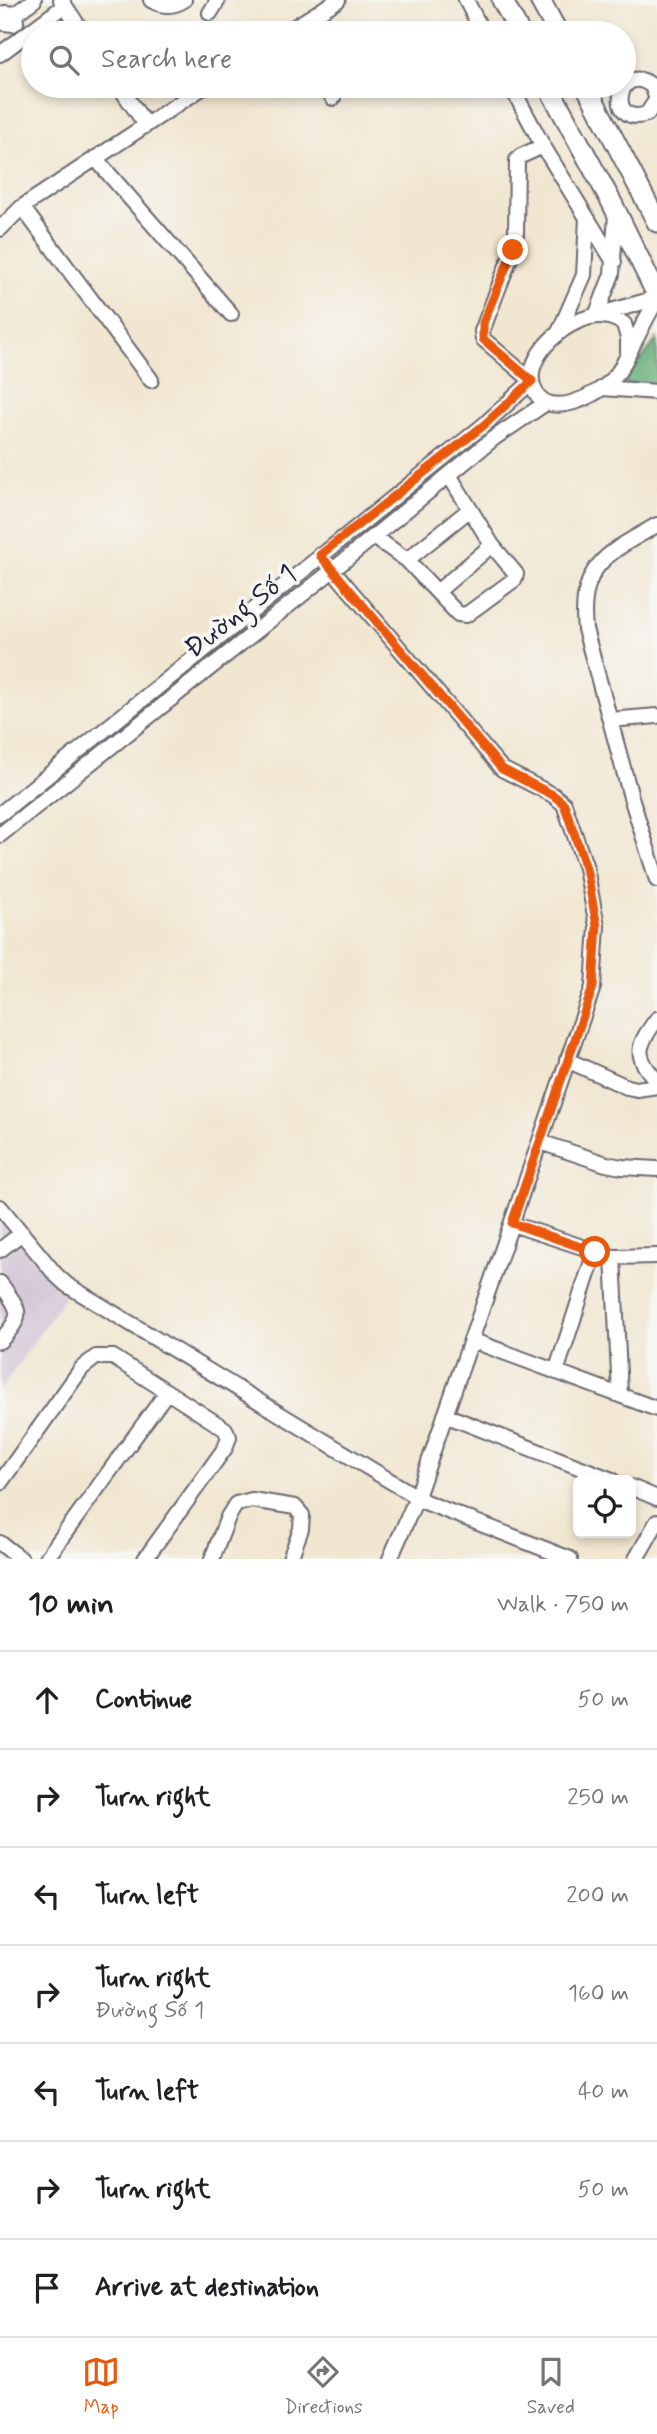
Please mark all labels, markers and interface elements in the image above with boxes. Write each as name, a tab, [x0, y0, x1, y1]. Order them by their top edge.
search box	[21, 21, 636, 98]
icon: search	[45, 41, 83, 79]
text: Search here	[101, 43, 232, 77]
route end	[497, 234, 528, 265]
street label: Đường Số 1	[177, 557, 307, 670]
route start	[579, 1236, 610, 1267]
map controls	[573, 1475, 636, 1538]
button: locate	[573, 1475, 636, 1538]
text: 10 min	[28, 1585, 114, 1624]
text: Walk · 750 m	[497, 1590, 629, 1620]
icon: ahead	[28, 1681, 66, 1719]
text: Continue	[95, 1683, 192, 1717]
text: 50 m	[578, 1685, 629, 1715]
icon: right	[28, 1779, 66, 1817]
text: Turn right	[95, 1781, 211, 1815]
text: 250 m	[567, 1783, 629, 1813]
icon: left	[28, 1877, 66, 1915]
text: Turn left	[95, 1879, 199, 1913]
text: 200 m	[566, 1881, 629, 1911]
text: Turn right	[95, 1962, 211, 1996]
icon: right	[28, 1975, 66, 2013]
text: 160 m	[568, 1979, 629, 2009]
text: Đường Số 1	[95, 1996, 204, 2026]
icon: left	[28, 2073, 66, 2111]
text: Turn left	[95, 2075, 199, 2109]
text: 40 m	[578, 2077, 629, 2107]
icon: right	[28, 2171, 66, 2209]
text: Turn right	[95, 2173, 211, 2207]
text: 50 m	[578, 2175, 629, 2205]
icon: arrive	[28, 2269, 66, 2307]
text: Arrive at destination	[95, 2271, 319, 2305]
tab: Map	[82, 2353, 120, 2420]
tab: Directions	[284, 2353, 363, 2420]
tab: Saved	[527, 2353, 575, 2420]

